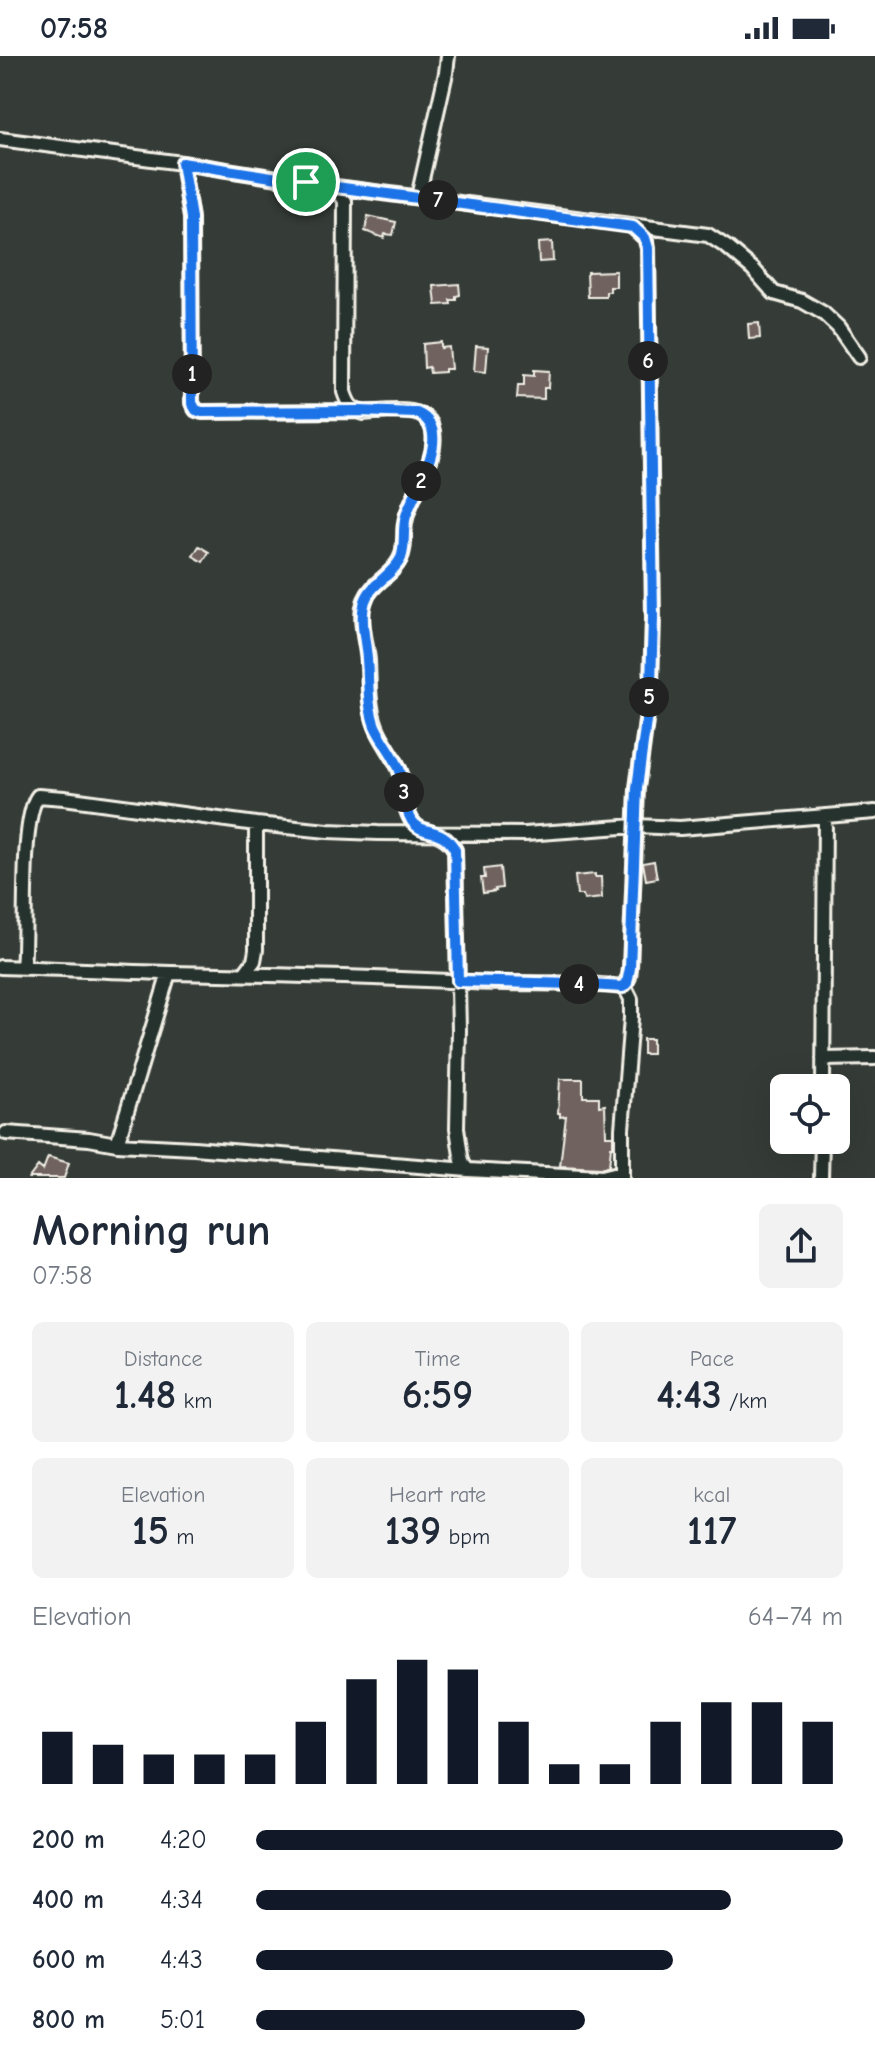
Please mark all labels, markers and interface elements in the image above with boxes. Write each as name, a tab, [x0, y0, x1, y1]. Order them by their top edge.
text: 07:58	[40, 11, 108, 46]
pin	[272, 148, 340, 216]
icon: arrive	[284, 160, 328, 204]
pin: 7	[418, 180, 458, 220]
text: 7	[433, 187, 443, 213]
pin: 6	[628, 341, 668, 381]
text: 6	[642, 348, 654, 374]
pin: 1	[172, 354, 212, 394]
text: 1	[188, 361, 196, 387]
pin: 2	[401, 461, 441, 501]
text: 2	[416, 468, 426, 494]
pin: 5	[629, 677, 669, 717]
text: 5	[643, 684, 655, 710]
pin: 3	[384, 772, 424, 812]
text: 3	[399, 779, 409, 805]
pin: 4	[559, 964, 599, 1004]
text: 4	[574, 971, 584, 997]
map controls	[770, 1074, 850, 1154]
button: locate	[770, 1074, 850, 1154]
button: share	[759, 1204, 843, 1288]
text: Morning run	[32, 1205, 271, 1256]
text: 07:58	[32, 1261, 92, 1291]
text: Distance	[124, 1346, 203, 1372]
text: Time	[415, 1346, 460, 1372]
text: Pace	[690, 1346, 734, 1372]
text: 1.48	[114, 1372, 176, 1418]
text: 6:59	[402, 1372, 473, 1418]
text: 4:43	[656, 1372, 722, 1418]
text: km	[176, 1388, 212, 1414]
text: /km	[722, 1388, 767, 1414]
text: Elevation	[121, 1482, 205, 1508]
text: Heart rate	[389, 1482, 486, 1508]
text: kcal	[693, 1482, 730, 1508]
text: 15	[132, 1508, 169, 1554]
text: 139	[385, 1508, 441, 1554]
text: 117	[687, 1508, 737, 1554]
text: m	[169, 1524, 194, 1550]
text: bpm	[441, 1524, 490, 1550]
text: Elevation	[32, 1602, 132, 1632]
text: 64–74 m	[748, 1602, 843, 1632]
text: 200 m	[32, 1825, 105, 1855]
text: 4:20	[160, 1825, 207, 1855]
text: 400 m	[32, 1885, 104, 1915]
text: 4:34	[160, 1885, 203, 1915]
text: 600 m	[32, 1945, 105, 1975]
text: 4:43	[160, 1945, 203, 1975]
text: 800 m	[32, 2005, 105, 2035]
text: 5:01	[160, 2005, 205, 2035]

